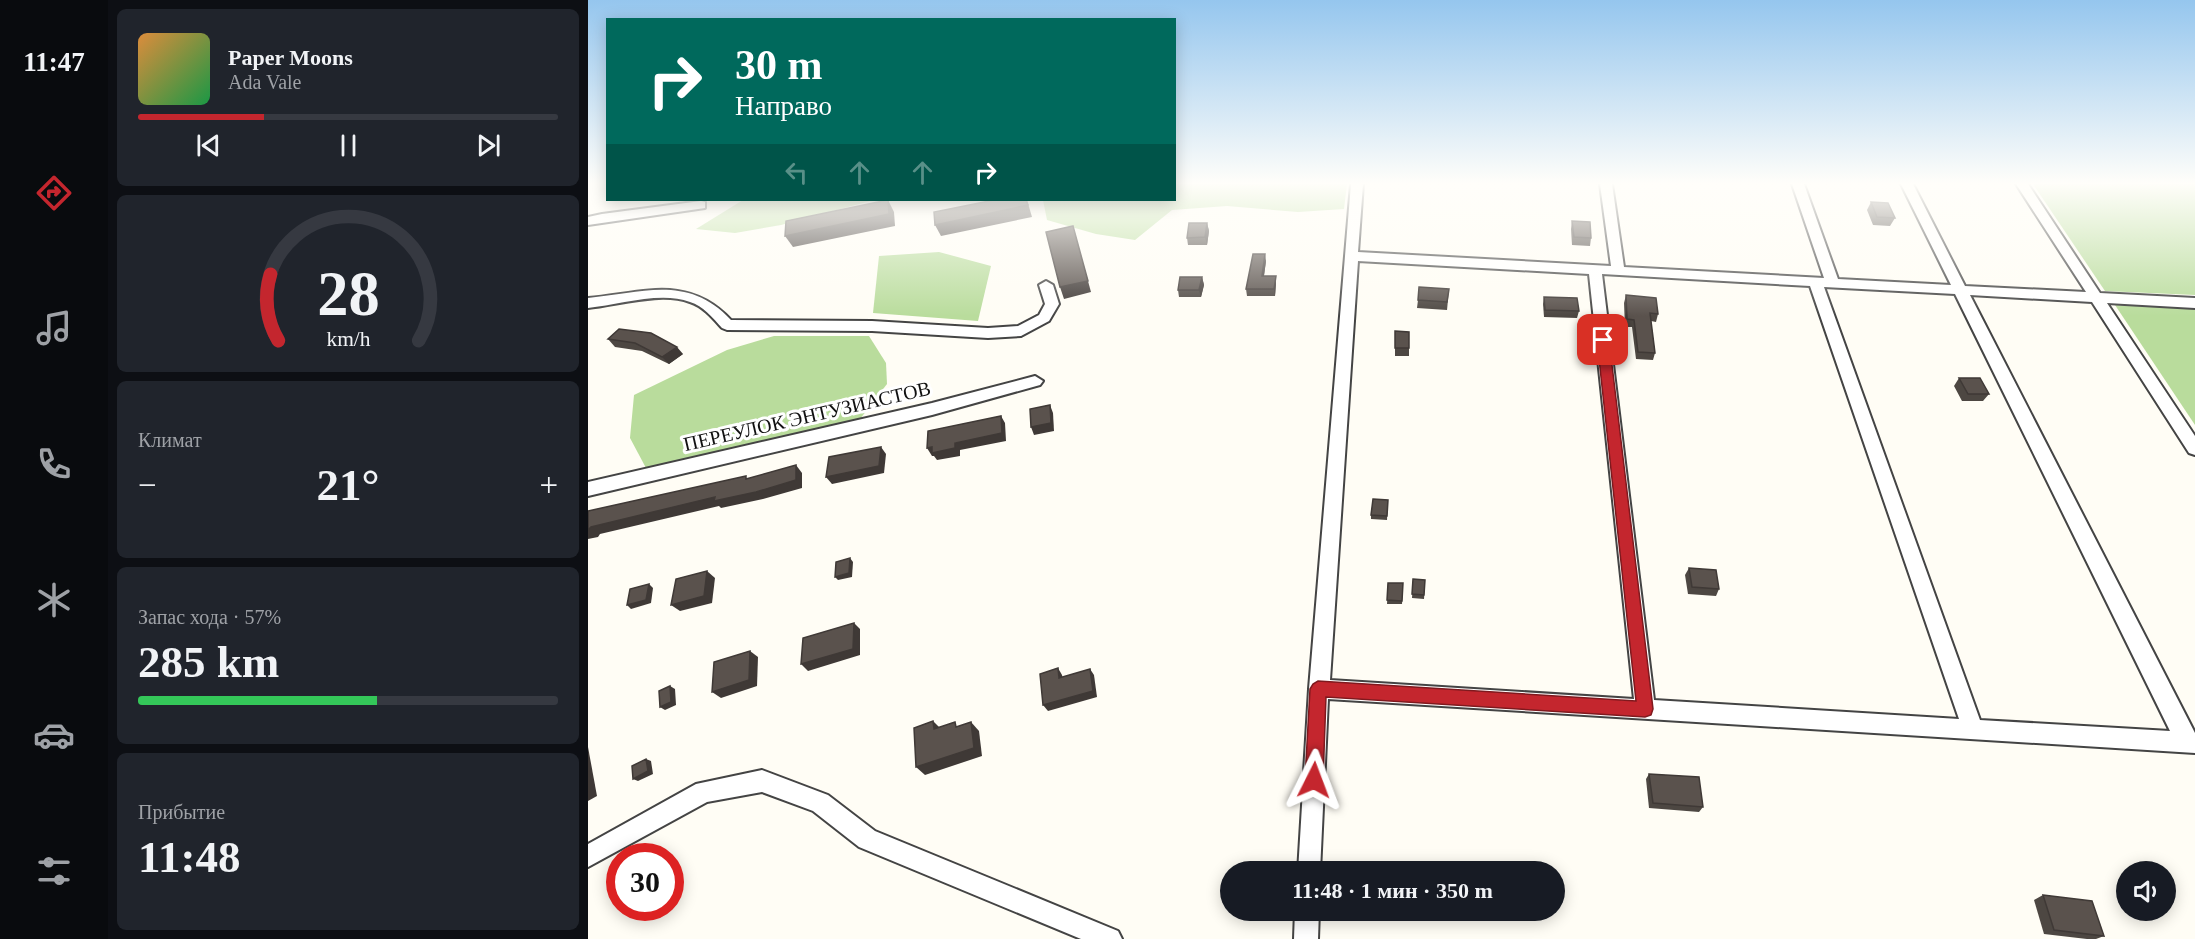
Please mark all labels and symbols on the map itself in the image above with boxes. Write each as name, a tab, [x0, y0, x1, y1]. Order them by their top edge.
pin	[1577, 314, 1628, 365]
street label: ПЕРЕУЛОК ЭНТУЗИАСТОВ	[681, 377, 933, 455]
position arrow	[1282, 748, 1346, 812]
speed limit sign: 30	[606, 843, 684, 921]

